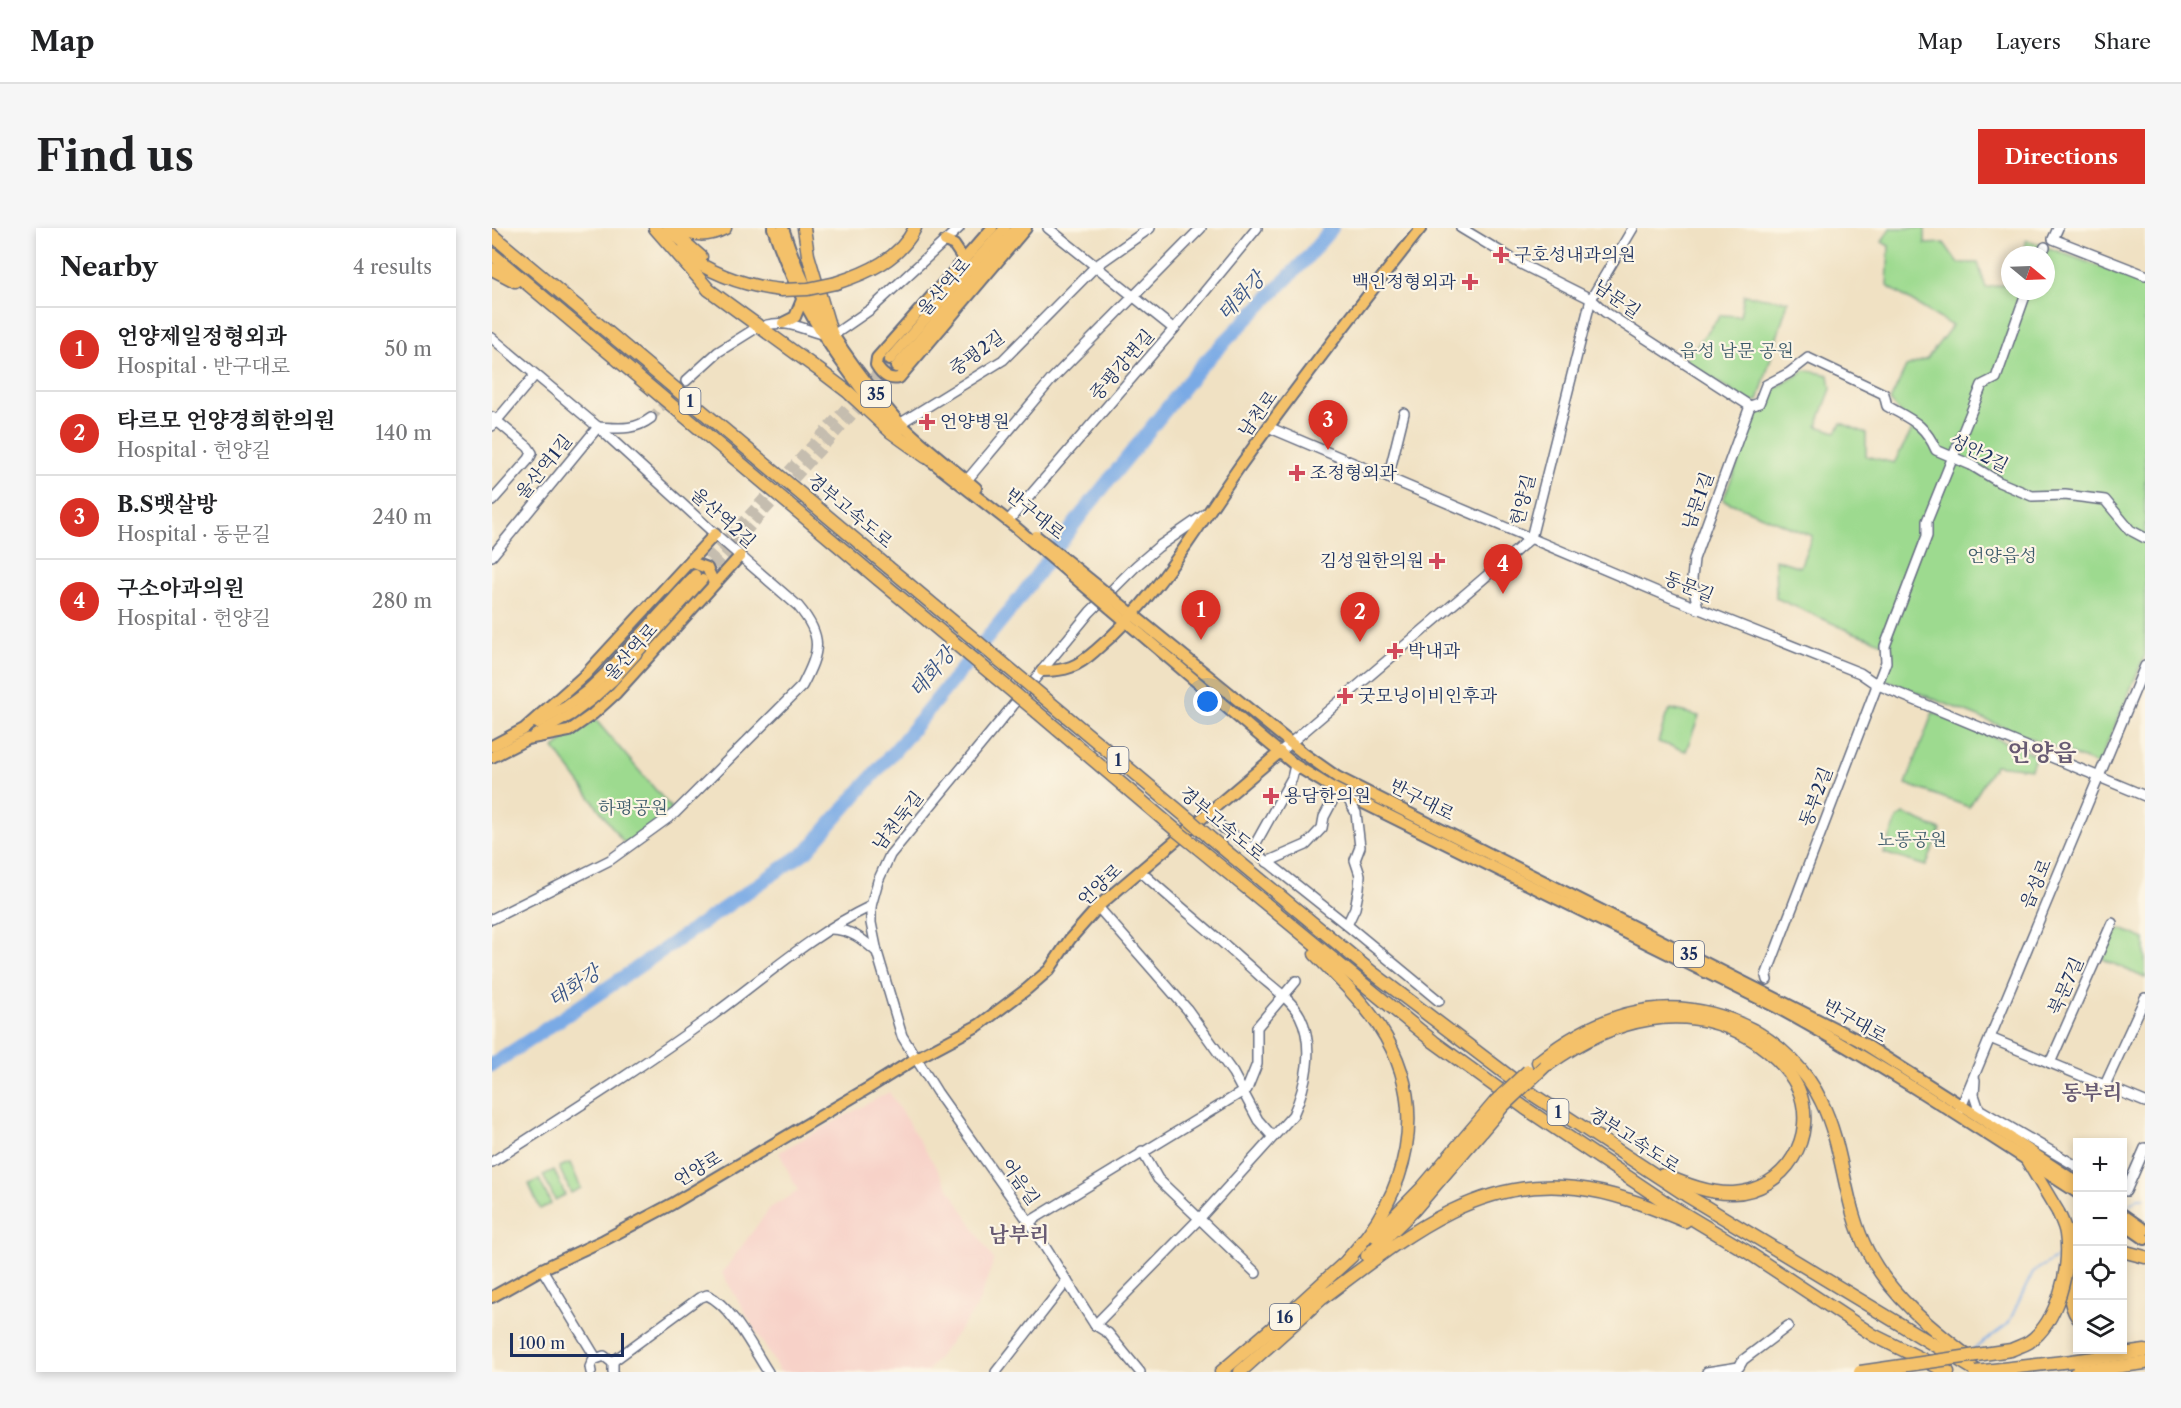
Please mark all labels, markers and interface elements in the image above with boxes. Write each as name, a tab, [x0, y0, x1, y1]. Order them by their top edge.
text: Map	[30, 24, 94, 58]
text: Map	[1918, 29, 1963, 54]
text: Layers	[1996, 29, 2061, 54]
text: Share	[2094, 29, 2151, 54]
button: Directions	[1978, 129, 2145, 184]
text: Find us	[36, 130, 194, 182]
place label: 구호성내과의원	[1514, 244, 1636, 266]
marker: 구호성내과의원	[1492, 246, 1510, 264]
north arrow	[2001, 246, 2055, 300]
text: Nearby	[60, 251, 158, 283]
street label: 울산역로	[913, 254, 975, 320]
text: 4 results	[353, 255, 432, 279]
water label: 태화강	[1212, 265, 1271, 325]
place label: 백인정형외과	[1352, 271, 1457, 293]
marker: 백인정형외과	[1461, 273, 1479, 291]
street label: 남문길	[1589, 275, 1645, 323]
text: 언양제일정형외과	[117, 323, 287, 350]
street label: 중평강변길	[1085, 325, 1159, 405]
street label: 중평2길	[945, 326, 1009, 380]
text: 1	[75, 337, 84, 361]
text: 50 m	[385, 337, 432, 361]
park label: 읍성 남문 공원	[1680, 340, 1794, 362]
text: Hospital · 반구대로	[117, 354, 290, 378]
road number: 35	[861, 381, 891, 407]
street label: 남천로	[1234, 386, 1282, 442]
road number: 1	[680, 388, 700, 414]
pin: 3	[1308, 400, 1348, 450]
text: 타르모 언양경희한의원	[117, 407, 335, 434]
place label: 언양병원	[940, 411, 1010, 433]
marker: 언양병원	[918, 413, 936, 431]
text: 2	[74, 421, 85, 445]
text: 140 m	[375, 421, 432, 445]
street label: 성안2길	[1946, 429, 2012, 477]
street label: 울산역1길	[511, 430, 577, 504]
text: Hospital · 헌양길	[117, 438, 271, 462]
place label: 조정형외과	[1310, 462, 1398, 484]
marker: 조정형외과	[1288, 464, 1306, 482]
street label: 경부고속도로	[803, 469, 897, 553]
street label: 남문1길	[1677, 469, 1719, 533]
street label: 헌양길	[1506, 472, 1540, 528]
street label: 울산역2길	[686, 483, 760, 553]
street label: 반구대로	[1001, 484, 1069, 544]
text: B.S뱃살방	[117, 491, 217, 518]
text: 3	[74, 505, 85, 529]
text: 240 m	[372, 505, 432, 529]
text: Hospital · 동문길	[117, 522, 271, 546]
pin: 4	[1484, 544, 1522, 594]
park label: 언양읍성	[1967, 545, 2037, 567]
place label: 김성원한의원	[1320, 550, 1424, 572]
marker: 김성원한의원	[1428, 552, 1446, 570]
street label: 동문길	[1661, 567, 1717, 607]
text: 구소아과의원	[117, 575, 245, 602]
text: 4	[74, 589, 85, 613]
text: 280 m	[372, 589, 432, 613]
pin: 1	[1182, 590, 1220, 640]
pin: 2	[1340, 592, 1380, 642]
text: Hospital · 헌양길	[117, 606, 271, 630]
street label: 울산역로	[600, 619, 662, 685]
water label: 태화강	[904, 640, 962, 702]
place label: 박내과	[1408, 640, 1461, 662]
marker: 박내과	[1386, 642, 1404, 660]
place label: 굿모닝이비인후과	[1358, 685, 1498, 707]
your location	[1193, 687, 1222, 716]
marker: 굿모닝이비인후과	[1336, 687, 1354, 705]
district label: 언양읍	[2007, 738, 2077, 767]
road number: 1	[1108, 747, 1128, 773]
street label: 동부2길	[1795, 764, 1837, 830]
street label: 반구대로	[1386, 774, 1458, 826]
street label: 경부고속도로	[1175, 782, 1269, 866]
place label: 용담한의원	[1284, 785, 1371, 807]
street label: 남천둑길	[868, 787, 928, 855]
marker: 용담한의원	[1262, 787, 1280, 805]
park label: 하평공원	[598, 797, 668, 819]
park label: 노동공원	[1877, 829, 1947, 851]
street label: 읍성로	[2016, 856, 2056, 912]
street label: 언양로	[1073, 859, 1127, 911]
road number: 35	[1674, 941, 1704, 967]
street label: 북문7길	[2044, 954, 2088, 1018]
water label: 태화강	[543, 958, 607, 1012]
street label: 반구대로	[1819, 995, 1891, 1047]
district label: 동부리	[2062, 1080, 2122, 1105]
road number: 1	[1548, 1099, 1568, 1125]
street label: 경부고속도로	[1584, 1102, 1684, 1178]
map controls	[2073, 1138, 2127, 1354]
button: +	[2073, 1138, 2127, 1192]
street label: 언양로	[670, 1146, 726, 1192]
street label: 어음길	[996, 1154, 1044, 1210]
button: −	[2073, 1192, 2127, 1246]
district label: 남부리	[989, 1222, 1049, 1247]
button: locate	[2073, 1246, 2127, 1300]
button: layers	[2073, 1300, 2127, 1354]
road number: 16	[1270, 1304, 1300, 1330]
scale bar	[510, 1330, 624, 1358]
text: 100 m	[519, 1333, 565, 1353]

